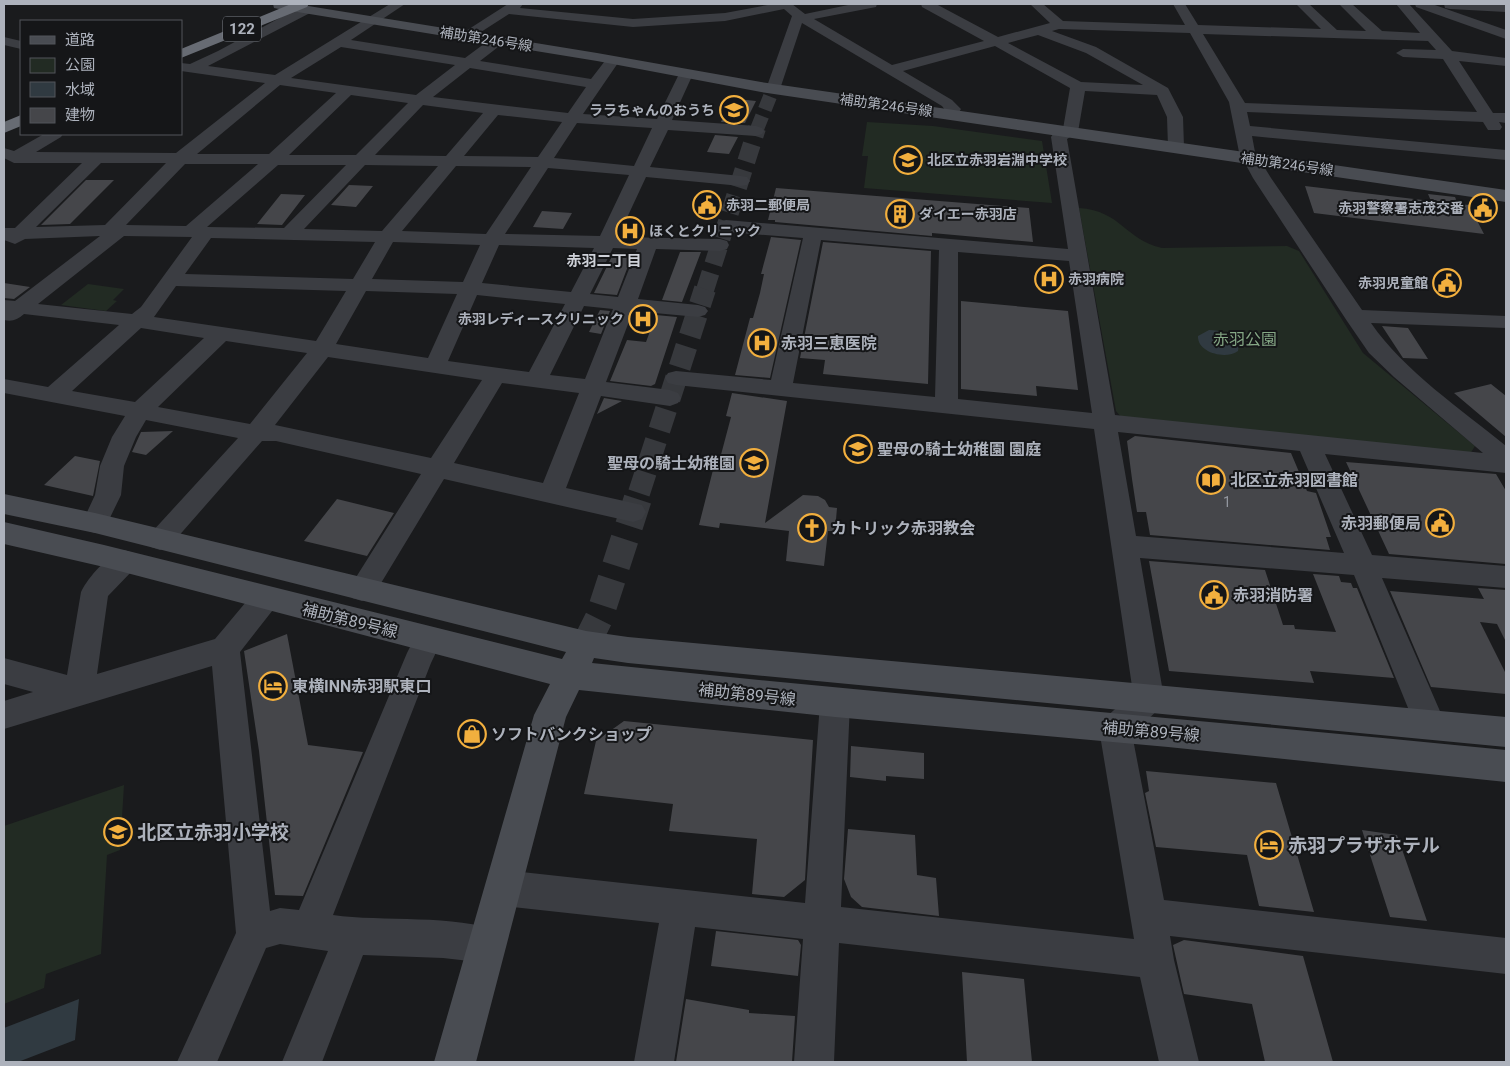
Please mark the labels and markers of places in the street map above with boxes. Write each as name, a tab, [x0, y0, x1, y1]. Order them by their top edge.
school or university icon: ララちゃんのおうち	[719, 95, 749, 125]
place label: ララちゃんのおうち	[589, 102, 715, 118]
school or university icon: 北区立赤羽岩淵中学校	[893, 145, 923, 175]
place label: 北区立赤羽岩淵中学校	[927, 152, 1067, 168]
public building icon: 赤羽二郵便局	[692, 190, 722, 220]
public building icon: 赤羽警察署志茂交番	[1468, 193, 1498, 223]
place label: 赤羽二郵便局	[726, 197, 810, 213]
building icon: ダイエー赤羽店	[885, 199, 915, 229]
place label: 赤羽警察署志茂交番	[1338, 200, 1464, 216]
place label: ダイエー赤羽店	[919, 206, 1017, 222]
hospital icon: ほくとクリニック	[615, 216, 645, 246]
place label: ほくとクリニック	[649, 223, 761, 239]
hospital icon: 赤羽病院	[1034, 264, 1064, 294]
public building icon: 赤羽児童館	[1432, 268, 1462, 298]
place label: 赤羽病院	[1068, 271, 1124, 287]
place label: 赤羽児童館	[1358, 275, 1428, 291]
hospital icon: 赤羽レディースクリニック	[628, 304, 658, 334]
place label: 赤羽レディースクリニック	[458, 311, 624, 327]
hospital icon: 赤羽三恵医院	[747, 328, 777, 358]
place label: 赤羽三恵医院	[781, 334, 877, 353]
school or university icon: 聖母の騎士幼稚園 園庭	[843, 434, 873, 464]
place label: 聖母の騎士幼稚園 園庭	[877, 440, 1041, 459]
school or university icon: 聖母の騎士幼稚園	[739, 448, 769, 478]
place label: 聖母の騎士幼稚園	[607, 454, 735, 473]
library icon: 北区立赤羽図書館	[1196, 465, 1226, 495]
place label: 北区立赤羽図書館	[1230, 471, 1358, 490]
public building icon: 赤羽郵便局	[1425, 508, 1455, 538]
church icon: カトリック赤羽教会	[797, 513, 827, 543]
place label: 赤羽郵便局	[1341, 514, 1421, 533]
place label: カトリック赤羽教会	[831, 519, 975, 538]
public building icon: 赤羽消防署	[1199, 580, 1229, 610]
place label: 赤羽消防署	[1233, 586, 1313, 605]
hotel icon: 東横INN赤羽駅東口	[258, 671, 288, 701]
place label: 東横INN赤羽駅東口	[292, 677, 431, 696]
shop icon: ソフトバンクショップ	[457, 719, 487, 749]
place label: ソフトバンクショップ	[491, 725, 652, 744]
school or university icon: 北区立赤羽小学校	[103, 817, 133, 847]
place label: 北区立赤羽小学校	[137, 821, 289, 844]
hotel icon: 赤羽プラザホテル	[1254, 830, 1284, 860]
place label: 赤羽プラザホテル	[1288, 834, 1440, 857]

